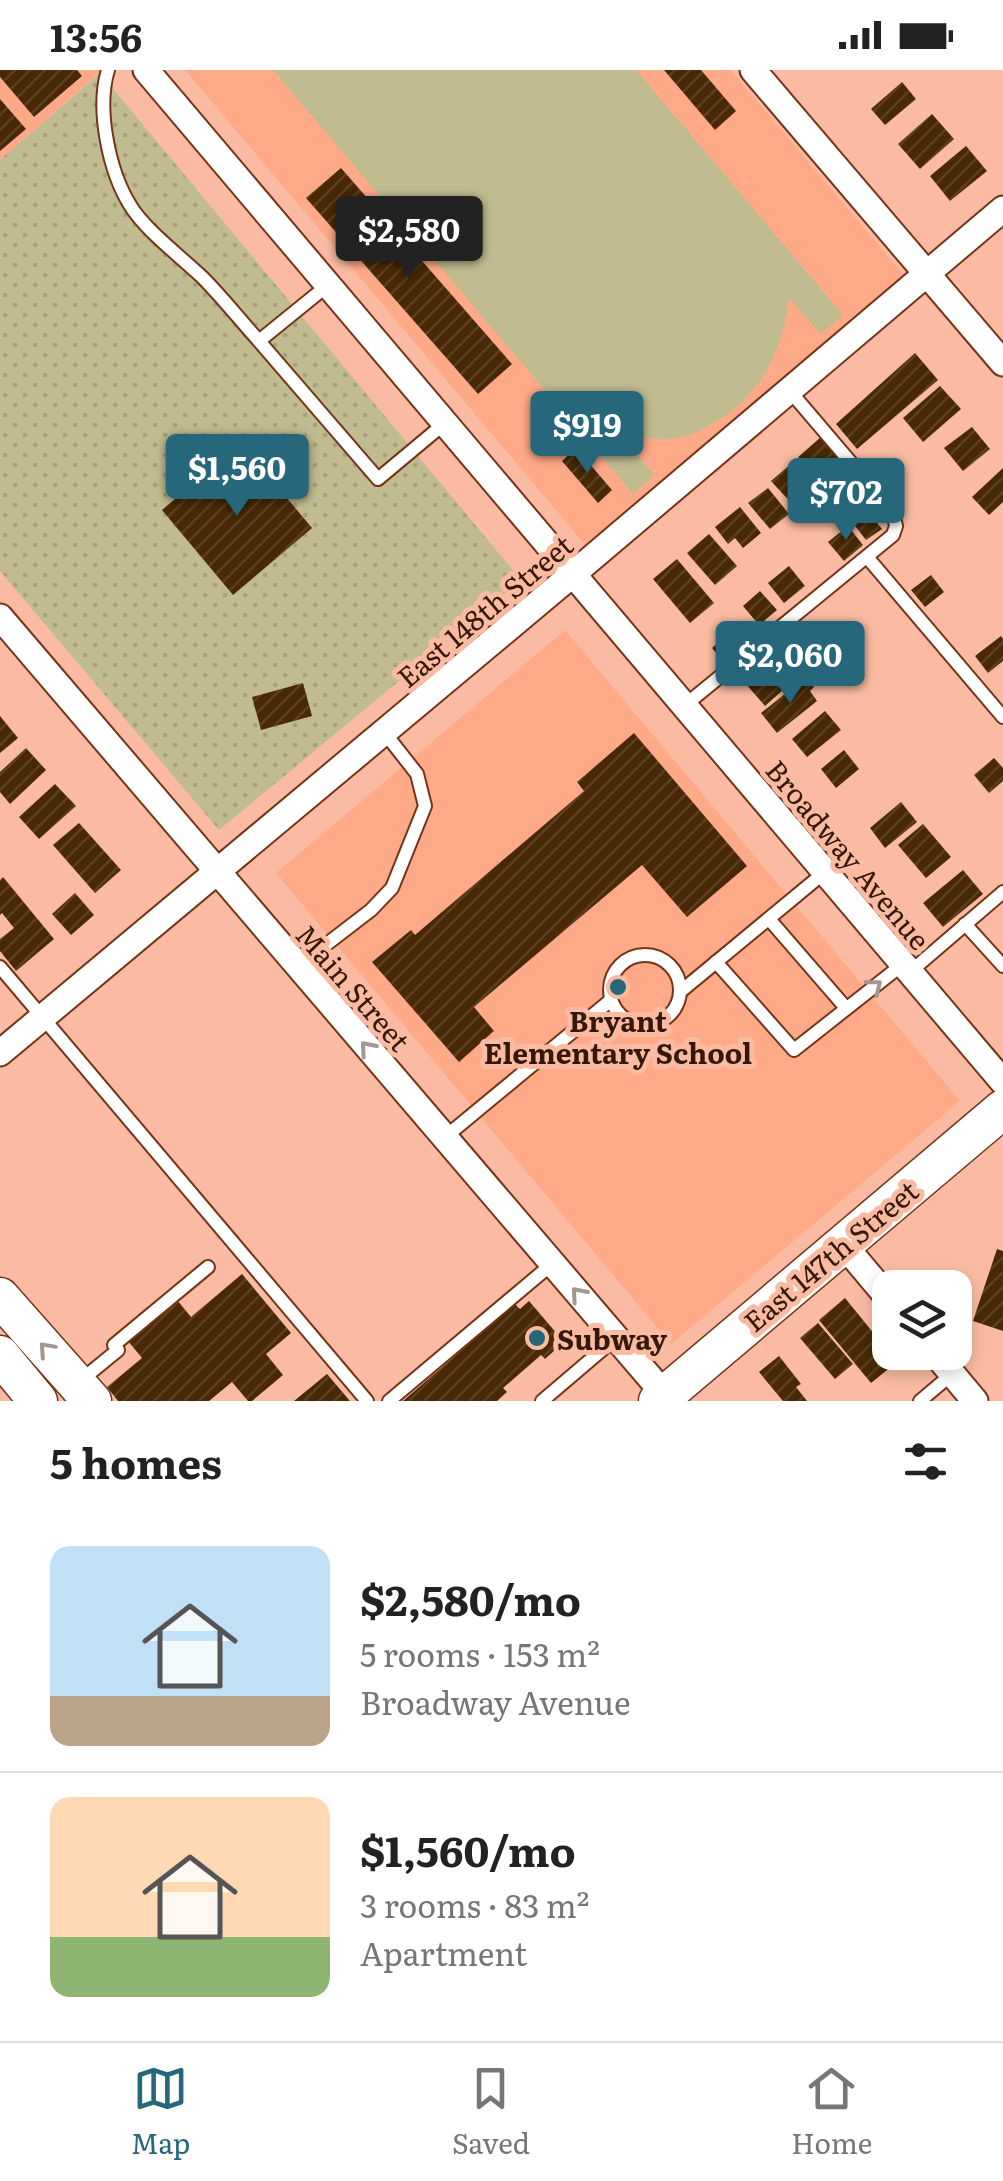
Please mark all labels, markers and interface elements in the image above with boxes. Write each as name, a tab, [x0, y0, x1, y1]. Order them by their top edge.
text: 13:56	[50, 7, 142, 64]
pin: $2,580	[328, 196, 490, 281]
text: $2,580	[358, 204, 460, 252]
pin: $919	[528, 391, 646, 476]
text: $919	[552, 399, 622, 447]
pin: $1,560	[156, 434, 318, 519]
text: $1,560	[188, 442, 286, 490]
pin: $702	[787, 458, 905, 543]
text: $702	[810, 466, 882, 514]
street label: East 148th Street	[387, 523, 582, 696]
pin: $2,060	[709, 621, 871, 706]
text: $2,060	[738, 629, 842, 677]
street label: Broadway Avenue	[757, 750, 941, 958]
street label: Main Street	[287, 914, 422, 1060]
marker: Bryant Elementary School	[607, 976, 629, 998]
one-way arrow	[863, 980, 881, 998]
place label: Bryant Elementary School	[484, 999, 752, 1073]
one-way arrow	[360, 1041, 378, 1060]
street label: East 147th Street	[734, 1169, 927, 1341]
map controls	[872, 1270, 972, 1370]
button: layers	[872, 1270, 972, 1370]
one-way arrow	[572, 1288, 590, 1306]
place label: Subway	[557, 1317, 668, 1359]
marker: Subway	[526, 1327, 548, 1349]
one-way arrow	[40, 1342, 58, 1361]
text: 5 homes	[50, 1430, 222, 1492]
icon: filters	[898, 1434, 953, 1489]
text: $2,580/mo	[360, 1567, 581, 1629]
icon: home	[130, 1586, 250, 1706]
text: 5 rooms · 153 m²	[360, 1629, 600, 1677]
text: Broadway Avenue	[360, 1677, 631, 1725]
text: $1,560/mo	[360, 1818, 576, 1880]
icon: home	[130, 1837, 250, 1957]
text: 3 rooms · 83 m²	[360, 1880, 590, 1928]
text: Apartment	[360, 1928, 527, 1976]
tab: Map	[131, 2061, 190, 2163]
tab: Saved	[452, 2061, 530, 2163]
tab: Home	[791, 2061, 872, 2163]

